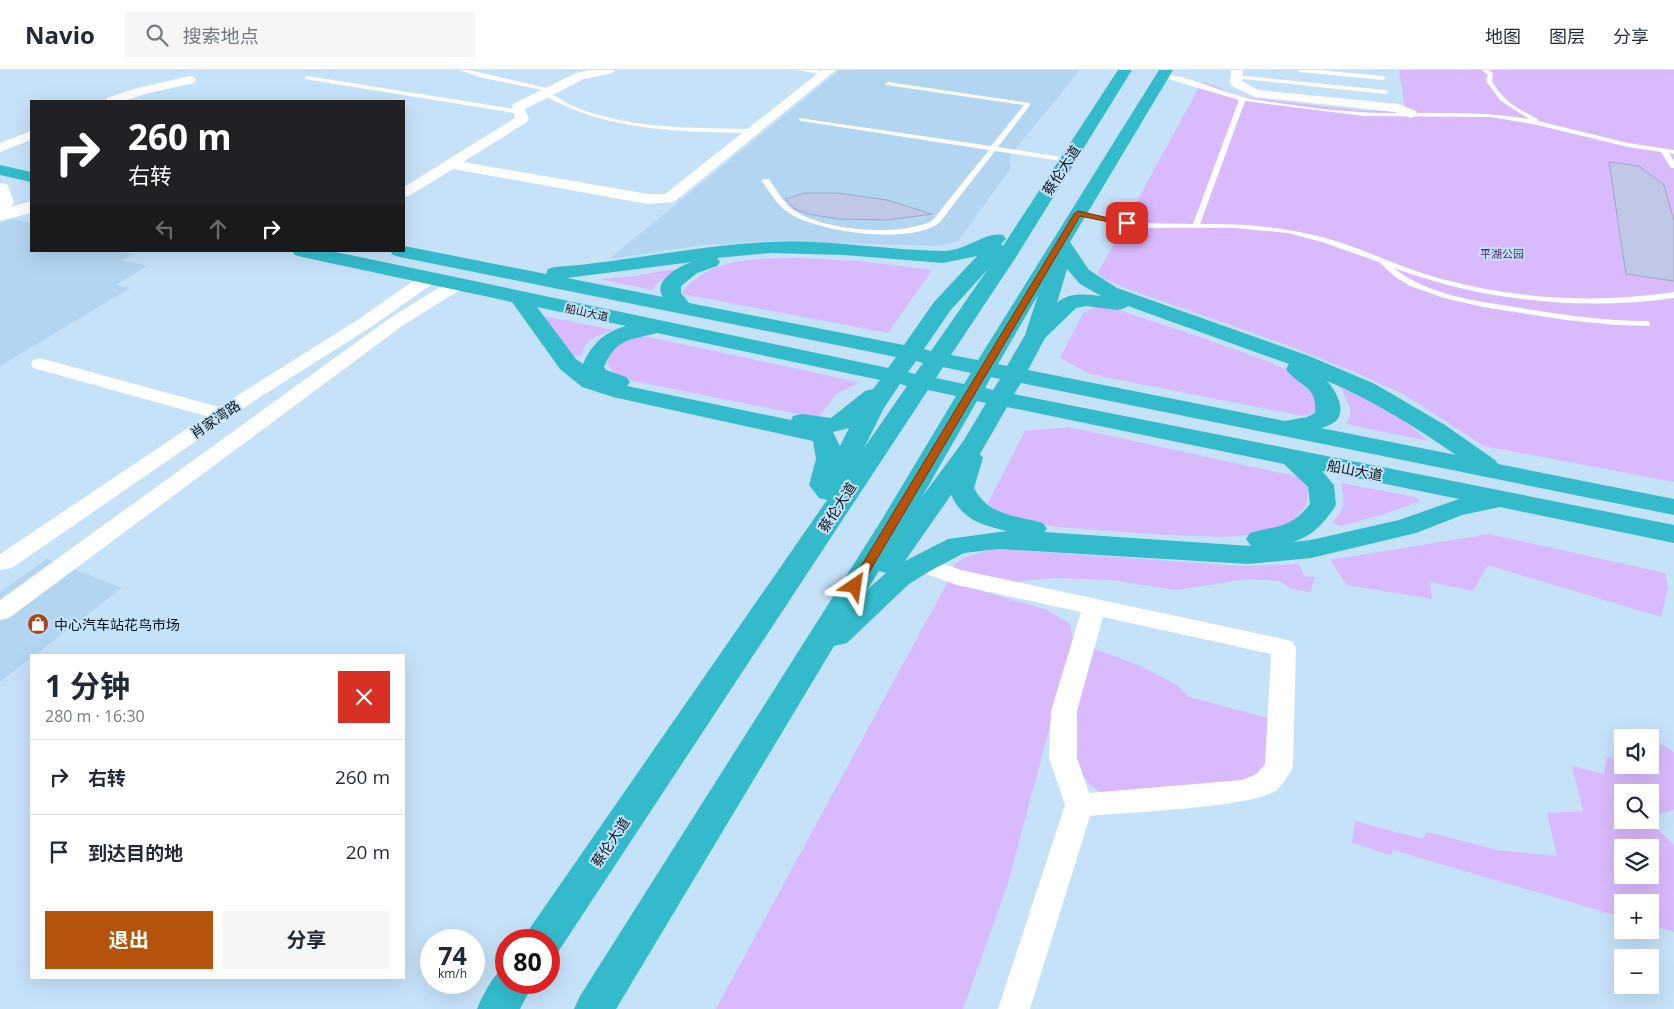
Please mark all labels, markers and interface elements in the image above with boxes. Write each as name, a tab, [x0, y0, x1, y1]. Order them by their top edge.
search box	[125, 12, 475, 57]
text: Navio	[25, 18, 95, 51]
icon: search	[143, 21, 171, 49]
text: 搜索地点	[183, 23, 259, 49]
text: 地图	[1485, 24, 1521, 48]
text: 图层	[1549, 24, 1585, 48]
text: 分享	[1613, 24, 1649, 48]
text: 260 m	[128, 113, 232, 160]
icon: right	[45, 120, 110, 185]
street label: 蔡伦大道	[1038, 141, 1084, 199]
text: 右转	[128, 160, 172, 190]
pin	[1106, 202, 1148, 244]
icon: arrive	[1113, 209, 1141, 237]
icon: left	[151, 215, 179, 243]
icon: ahead	[204, 215, 232, 243]
icon: right	[257, 215, 285, 243]
park label: 平湖公园	[1480, 246, 1524, 261]
street label: 船山大道	[564, 300, 610, 324]
street label: 肖家湾路	[186, 395, 244, 443]
street label: 船山大道	[1326, 455, 1384, 485]
street label: 蔡伦大道	[814, 478, 860, 536]
position arrow	[828, 559, 880, 611]
shop icon: 中心汽车站花鸟市场	[26, 612, 50, 636]
place label: 中心汽车站花鸟市场	[54, 615, 180, 634]
text: 1 分钟	[45, 665, 130, 706]
button: close	[338, 671, 390, 723]
text: 280 m · 16:30	[45, 705, 145, 727]
map controls	[1614, 729, 1659, 994]
button: sound	[1614, 729, 1659, 774]
icon: right	[45, 763, 73, 791]
text: 260 m	[335, 764, 390, 790]
text: 右转	[88, 765, 126, 791]
button: search	[1614, 784, 1659, 829]
street label: 蔡伦大道	[586, 813, 634, 871]
icon: arrive	[45, 838, 73, 866]
text: 20 m	[346, 839, 390, 865]
button: layers	[1614, 839, 1659, 884]
text: 到达目的地	[88, 840, 183, 866]
button: +	[1614, 894, 1659, 939]
button: 退出	[45, 911, 213, 969]
button: 分享	[223, 911, 390, 969]
speed limit sign: 80	[495, 929, 560, 994]
text: 74	[438, 938, 467, 972]
button: −	[1614, 949, 1659, 994]
text: km/h	[438, 965, 467, 982]

